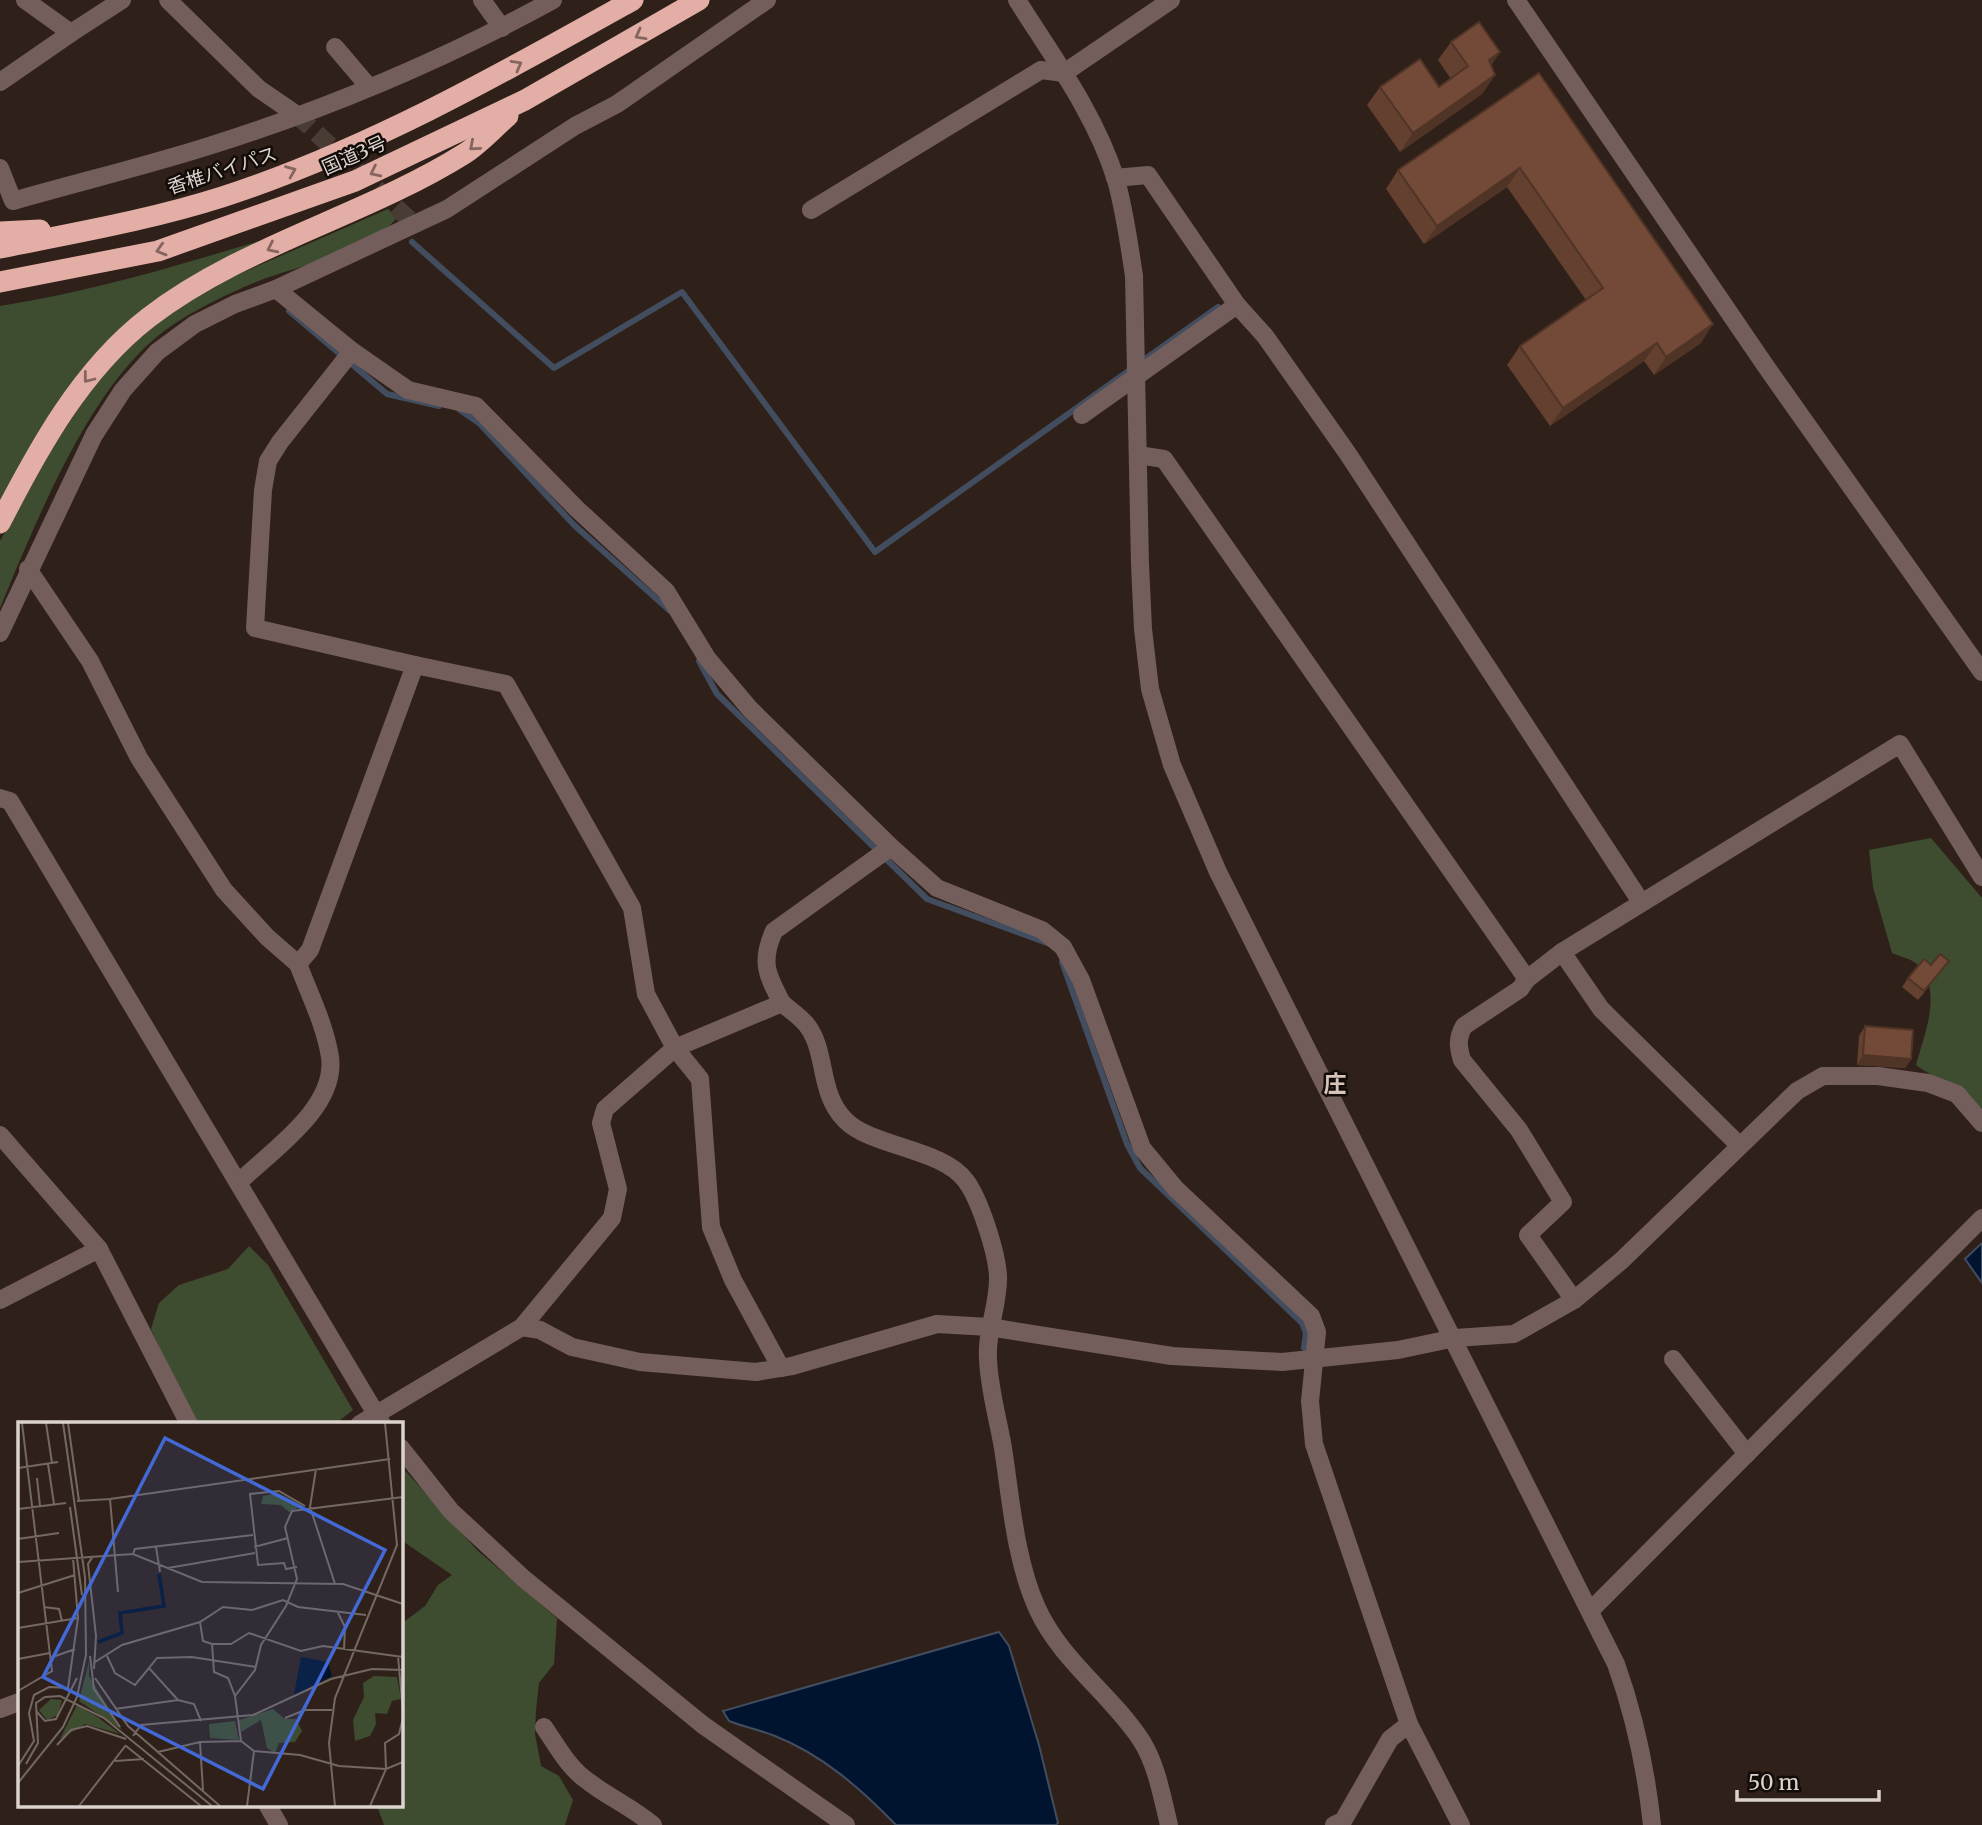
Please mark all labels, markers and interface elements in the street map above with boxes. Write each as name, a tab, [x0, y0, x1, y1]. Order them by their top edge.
one-way arrow	[635, 27, 648, 40]
one-way arrow	[509, 60, 522, 73]
street label: 国道3号	[318, 130, 390, 180]
one-way arrow	[469, 138, 482, 150]
street label: 香椎バイパス	[164, 141, 280, 199]
one-way arrow	[370, 164, 382, 178]
one-way arrow	[285, 166, 297, 180]
one-way arrow	[267, 240, 279, 254]
one-way arrow	[156, 241, 168, 256]
one-way arrow	[84, 371, 97, 383]
district label: 庄	[1324, 1069, 1347, 1098]
inset map	[18, 1422, 402, 1808]
scale bar	[1737, 1758, 1879, 1802]
text: 50 m	[1748, 1769, 1799, 1796]

